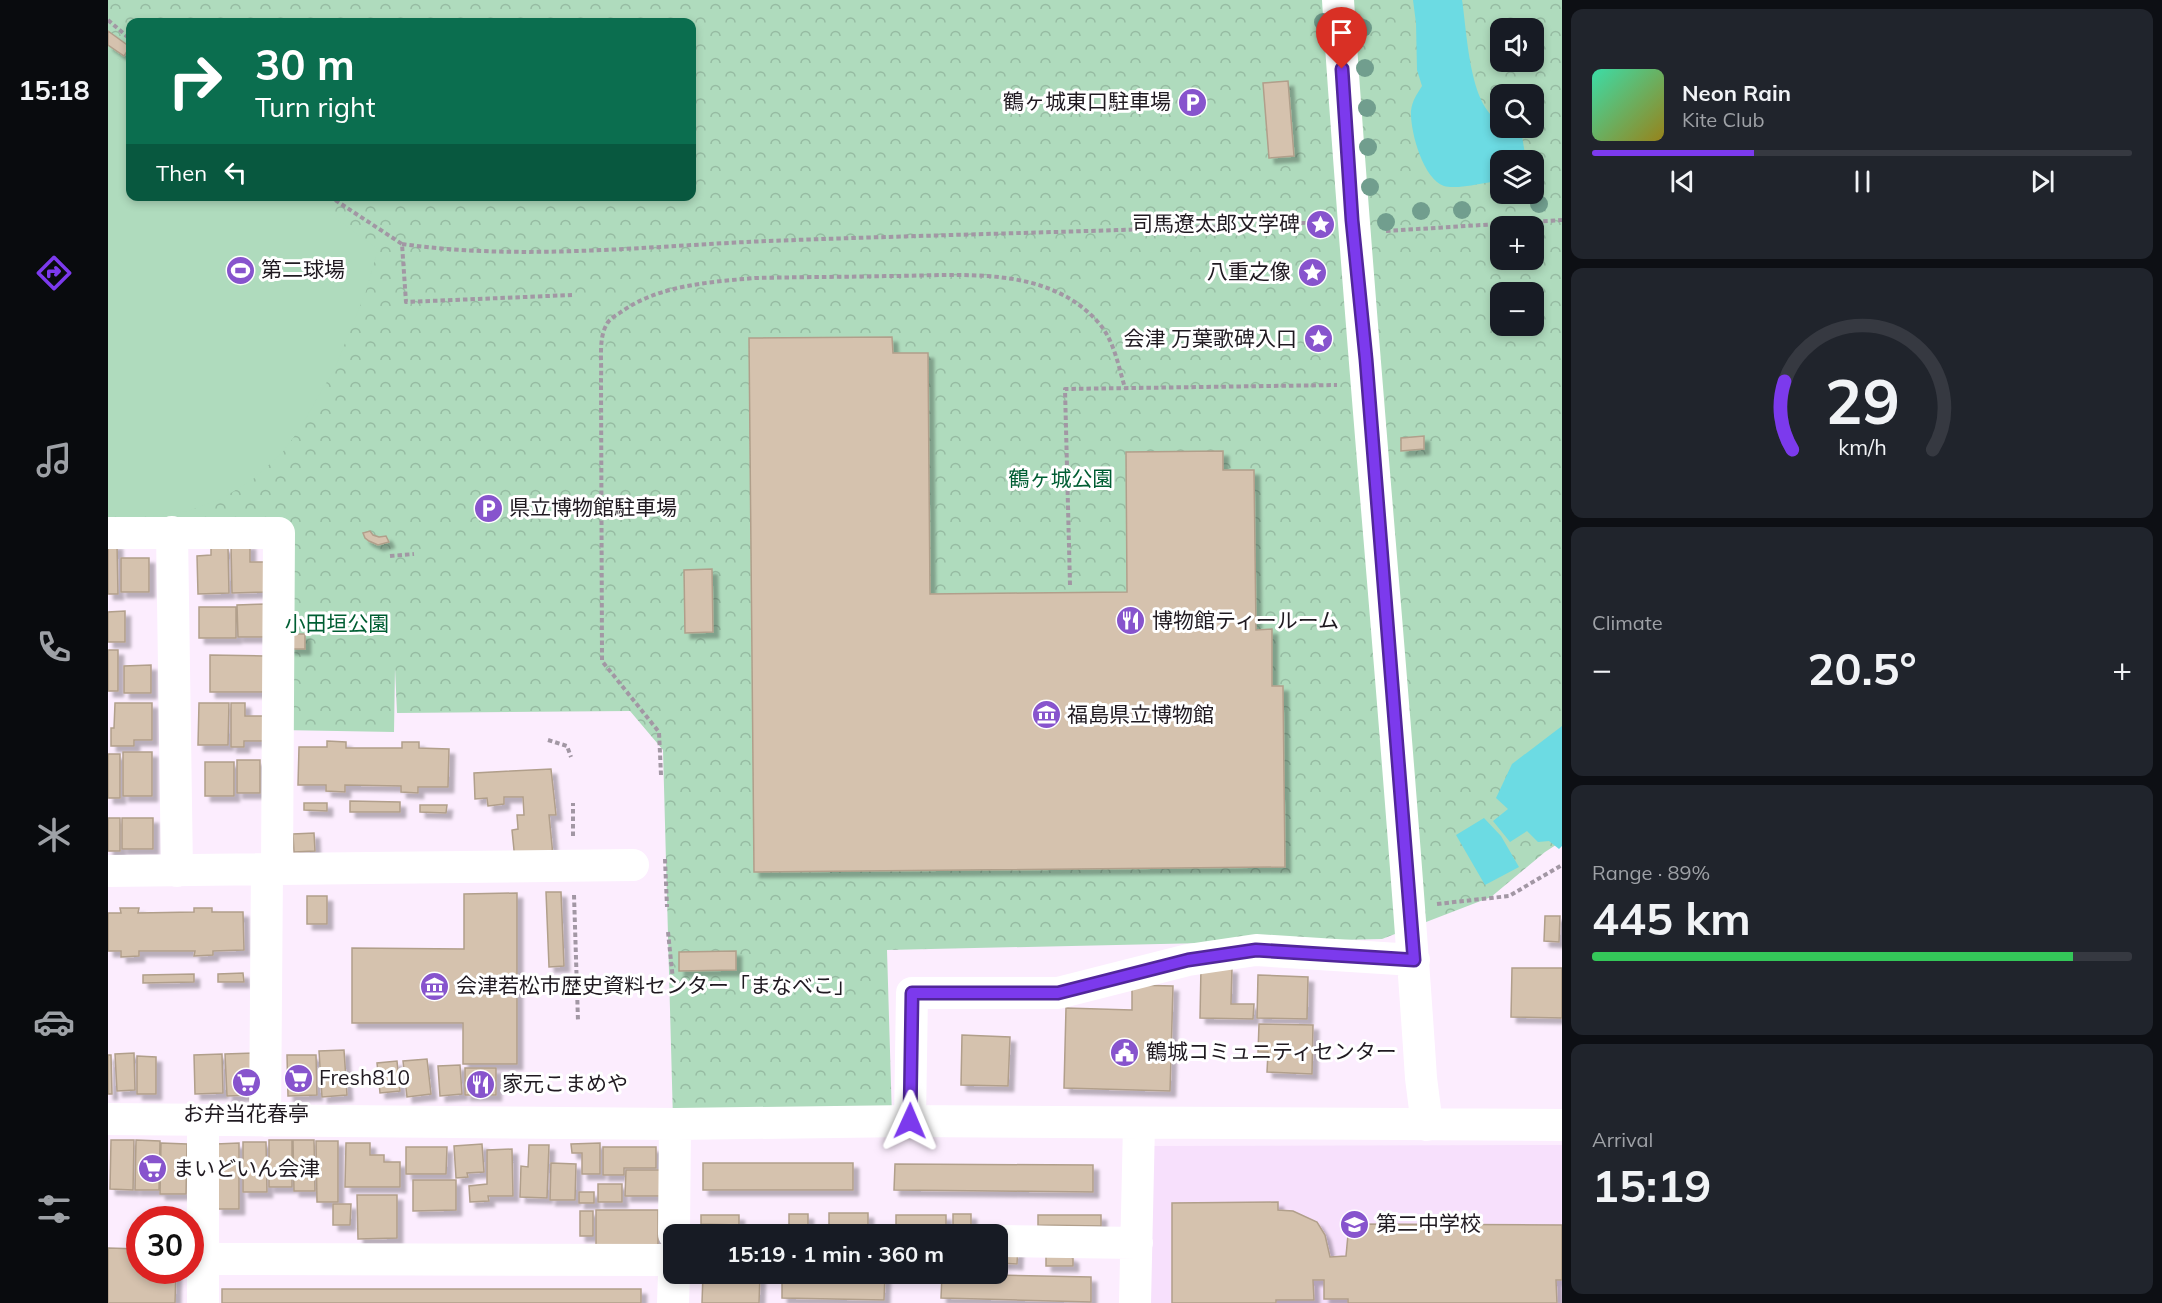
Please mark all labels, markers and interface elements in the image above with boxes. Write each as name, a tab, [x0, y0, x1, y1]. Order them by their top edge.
pin	[1316, 7, 1367, 69]
icon: arrive	[1325, 16, 1358, 49]
map controls	[1490, 18, 1544, 336]
button: sound	[1490, 18, 1544, 72]
text: 30 m	[255, 38, 355, 91]
icon: right	[156, 42, 234, 120]
text: 15:18	[18, 73, 90, 107]
text: Neon Rain	[1682, 79, 1791, 107]
button: search	[1490, 84, 1544, 138]
parking icon: 鶴ヶ城東口駐車場	[1176, 86, 1208, 118]
place label: 鶴ヶ城東口駐車場	[1003, 88, 1171, 114]
text: Turn right	[255, 90, 375, 124]
text: Kite Club	[1682, 107, 1764, 132]
button: layers	[1490, 150, 1544, 204]
icon: left	[219, 156, 252, 189]
text: Then	[156, 159, 207, 187]
icon: previous	[1666, 165, 1699, 198]
icon: pause	[1846, 165, 1879, 198]
icon: next	[2026, 165, 2059, 198]
place icon: 司馬遼太郎文学碑	[1305, 208, 1337, 240]
place label: 司馬遼太郎文学碑	[1132, 210, 1300, 236]
button: +	[1490, 216, 1544, 270]
icon: directions	[33, 252, 75, 294]
sports icon: 第二球場	[224, 254, 256, 286]
place label: 第二球場	[261, 256, 345, 282]
place icon: 八重之像	[1296, 256, 1328, 288]
place label: 八重之像	[1207, 258, 1291, 284]
button: −	[1490, 282, 1544, 336]
place icon: 会津 万葉歌碑入口	[1302, 323, 1334, 355]
place label: 会津 万葉歌碑入口	[1124, 325, 1297, 351]
text: 29	[1825, 361, 1899, 440]
text: km/h	[1838, 433, 1886, 460]
icon: music	[33, 439, 75, 481]
park label: 鶴ヶ城公園	[1009, 465, 1114, 491]
parking icon: 県立博物館駐車場	[472, 492, 504, 524]
place label: 県立博物館駐車場	[509, 494, 677, 520]
restaurant icon: 博物館ティールーム	[1115, 605, 1147, 637]
place label: 博物館ティールーム	[1152, 607, 1339, 633]
park label: 小田垣公園	[285, 610, 390, 636]
text: Climate	[1592, 610, 1663, 635]
icon: phone	[33, 626, 75, 668]
text: 20.5°	[1807, 640, 1917, 696]
text: −	[1592, 648, 1612, 689]
text: +	[2112, 648, 2132, 689]
museum icon: 福島県立博物館	[1030, 699, 1062, 731]
place label: 福島県立博物館	[1067, 701, 1214, 727]
icon: climate	[33, 814, 75, 856]
text: Range · 89%	[1592, 860, 1710, 885]
text: 445 km	[1592, 890, 1751, 946]
museum icon: 会津若松市歴史資料センター「まなべこ」	[419, 970, 451, 1002]
place label: 会津若松市歴史資料センター「まなべこ」	[456, 972, 855, 998]
icon: car	[33, 1001, 75, 1043]
public building icon: 鶴城コミュニティセンター	[1109, 1036, 1141, 1068]
place label: 鶴城コミュニティセンター	[1146, 1038, 1397, 1064]
supermarket icon: Fresh810	[282, 1062, 314, 1094]
place label: Fresh810	[319, 1064, 410, 1090]
supermarket icon: お弁当花春亭	[230, 1067, 262, 1099]
restaurant icon: 家元こまめや	[465, 1068, 497, 1100]
place label: 家元こまめや	[502, 1070, 628, 1096]
position arrow	[878, 1089, 942, 1153]
place label: お弁当花春亭	[183, 1100, 309, 1126]
text: Arrival	[1592, 1127, 1653, 1152]
supermarket icon: まいどいん会津	[136, 1153, 168, 1185]
place label: まいどいん会津	[173, 1155, 320, 1181]
text: 15:19	[1592, 1157, 1711, 1213]
icon: filters	[33, 1188, 75, 1230]
speed limit sign: 30	[126, 1206, 204, 1284]
school or university icon: 第二中学校	[1339, 1208, 1371, 1240]
place label: 第二中学校	[1376, 1210, 1481, 1236]
text: 15:19 · 1 min · 360 m	[727, 1240, 944, 1268]

